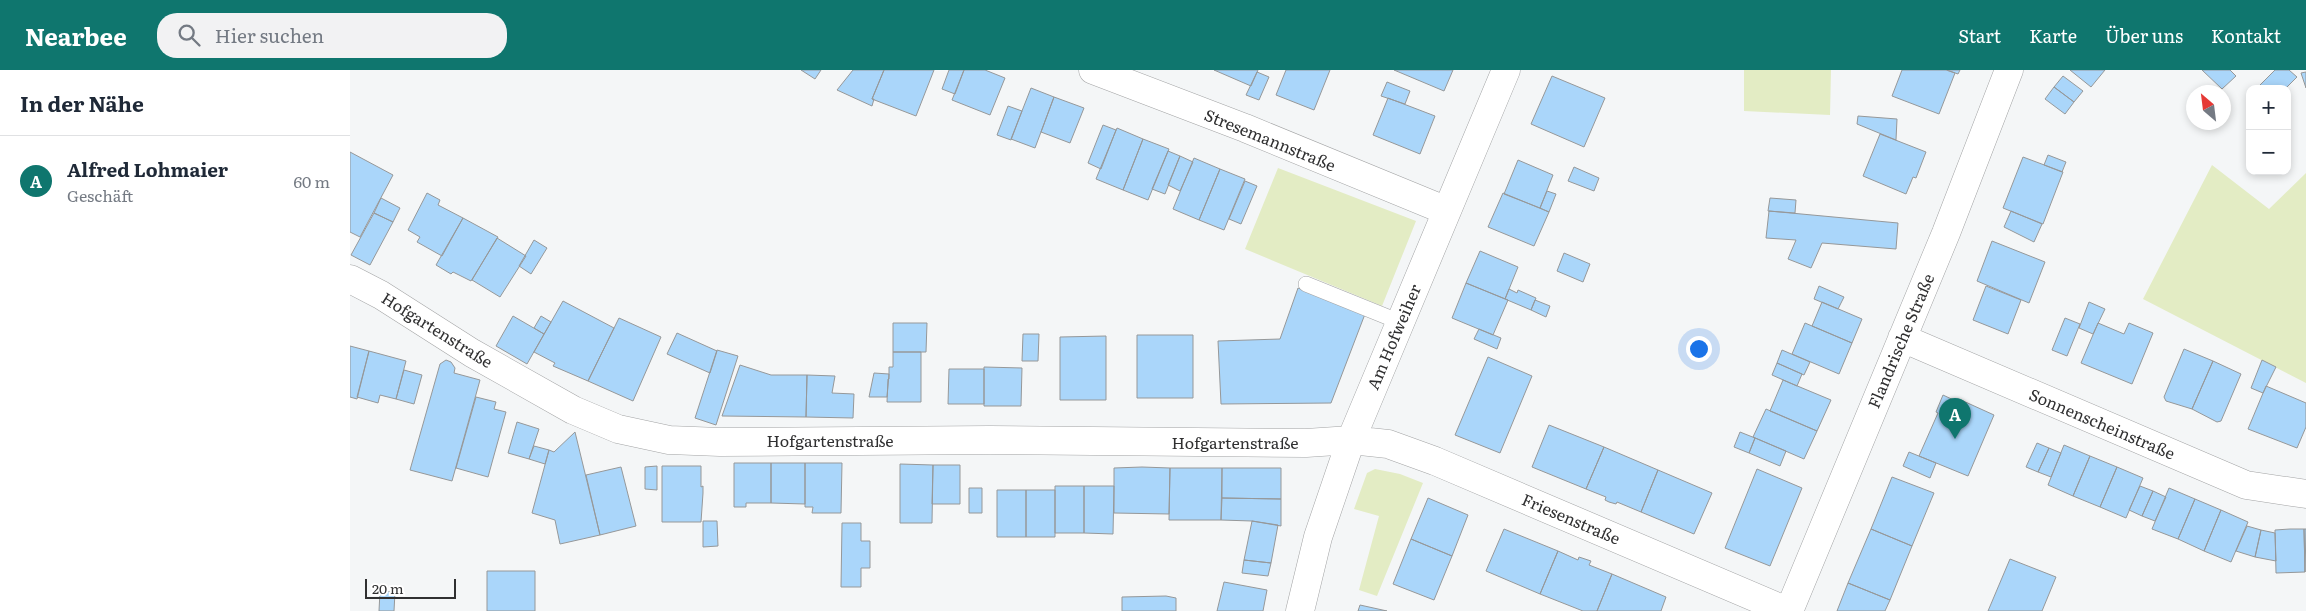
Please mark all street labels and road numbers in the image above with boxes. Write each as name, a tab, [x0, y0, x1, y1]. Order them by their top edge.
street label: Stresemannstraße	[1201, 102, 1340, 176]
street label: Flandrische Straße	[1861, 269, 1939, 412]
street label: Am Hofweiher	[1360, 280, 1426, 393]
street label: Hofgartenstraße	[377, 285, 498, 373]
street label: Sonnenscheinstraße	[2026, 381, 2179, 465]
street label: Hofgartenstraße	[766, 428, 894, 452]
street label: Hofgartenstraße	[1171, 430, 1299, 454]
street label: Friesenstraße	[1518, 487, 1624, 550]

